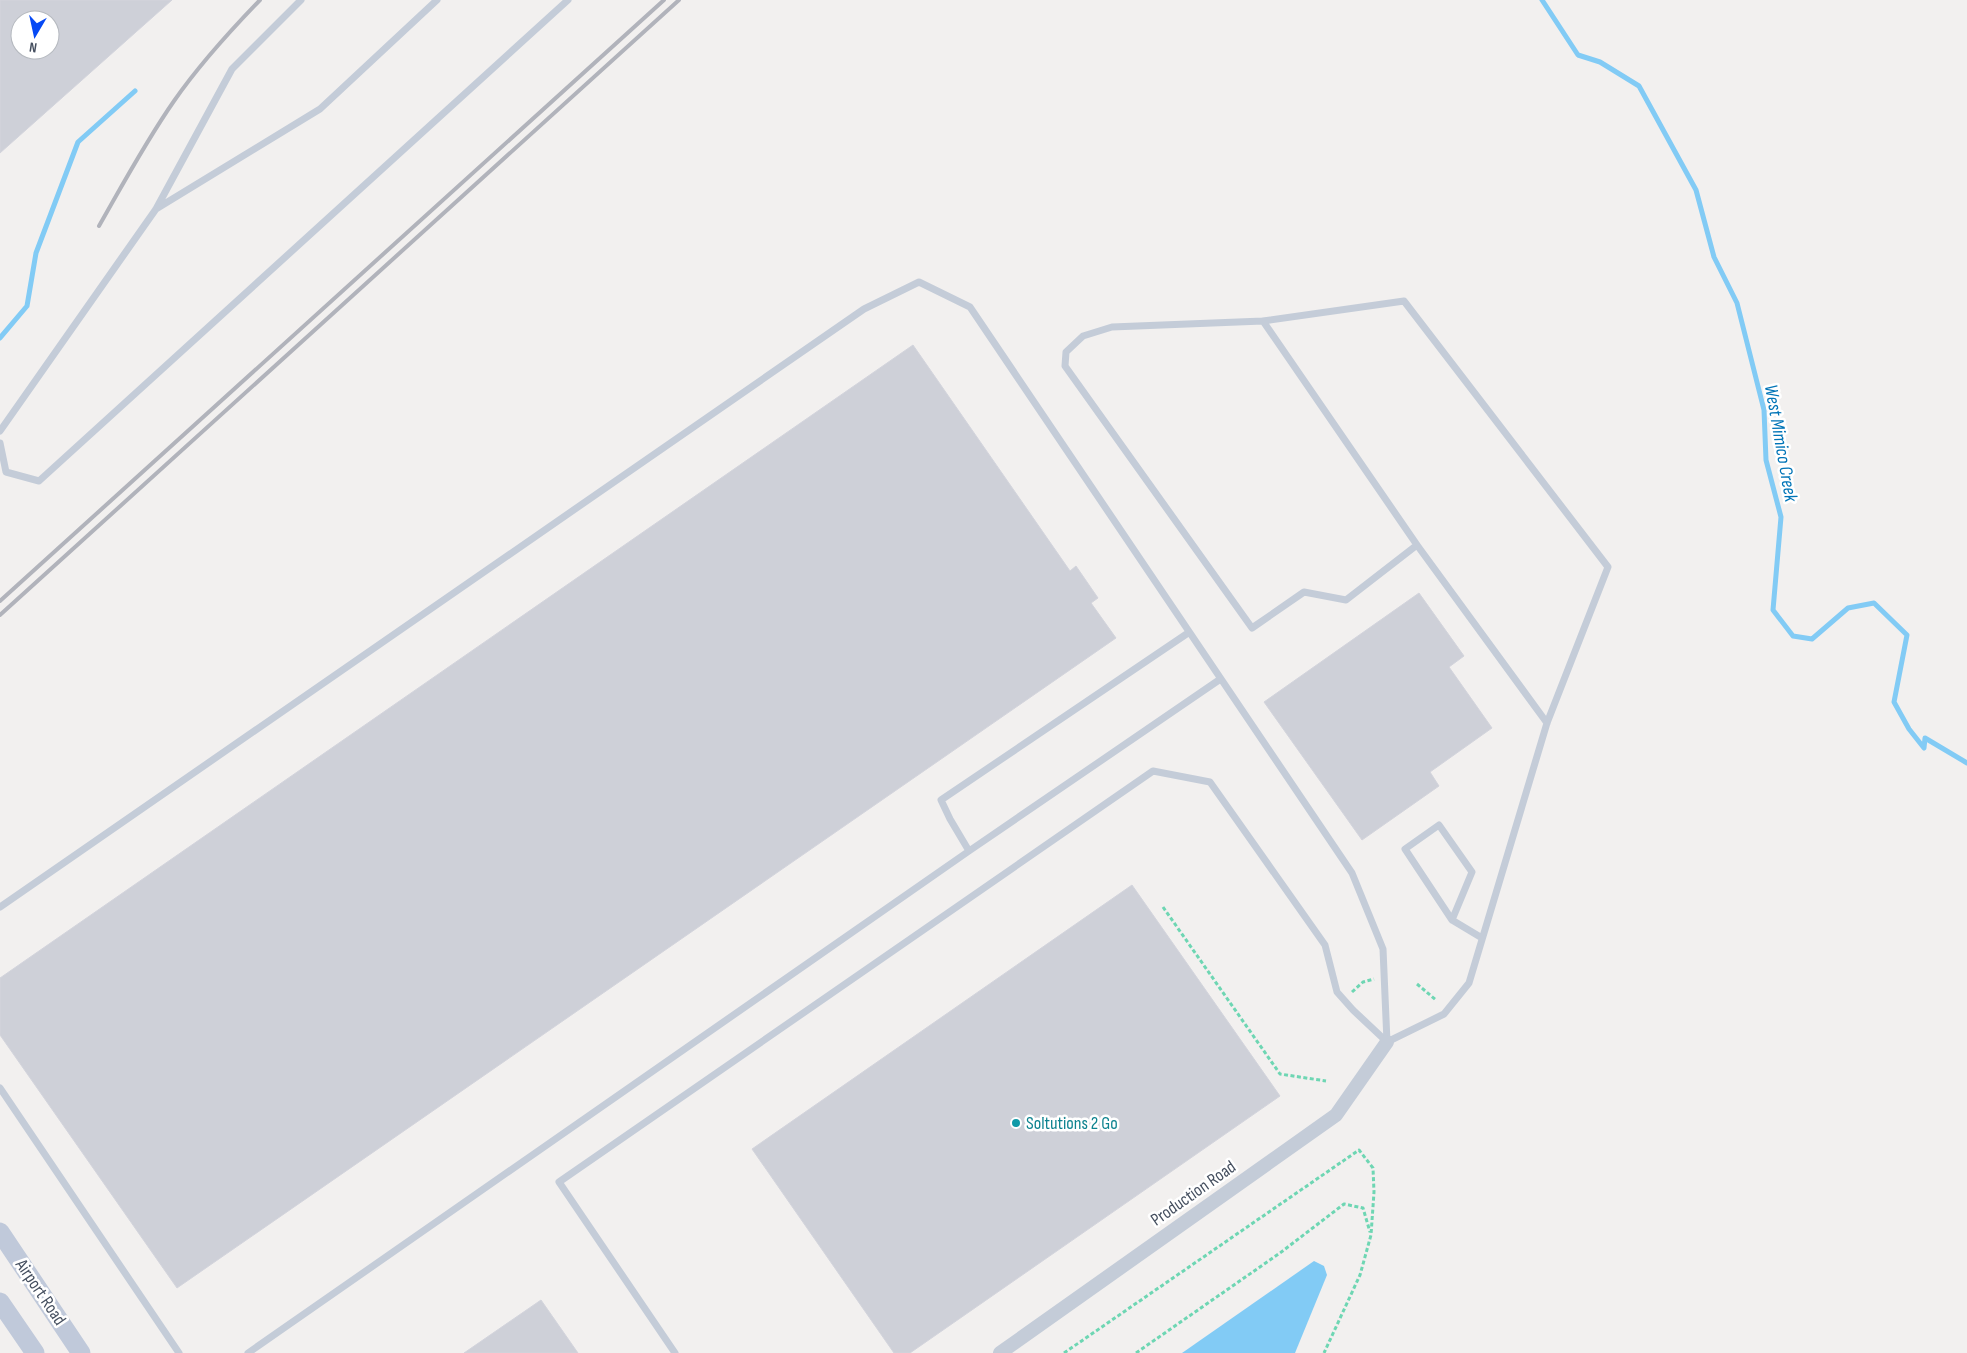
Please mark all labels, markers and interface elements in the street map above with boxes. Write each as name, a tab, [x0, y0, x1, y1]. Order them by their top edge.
north arrow	[10, 10, 60, 60]
text: N	[28, 38, 38, 56]
water label: West Mimico Creek	[1759, 383, 1802, 505]
place label: Soltutions 2 Go	[1026, 1113, 1118, 1134]
marker: Soltutions 2 Go	[1010, 1117, 1022, 1129]
street label: Production Road	[1147, 1156, 1240, 1230]
street label: Airport Road	[10, 1255, 70, 1329]

